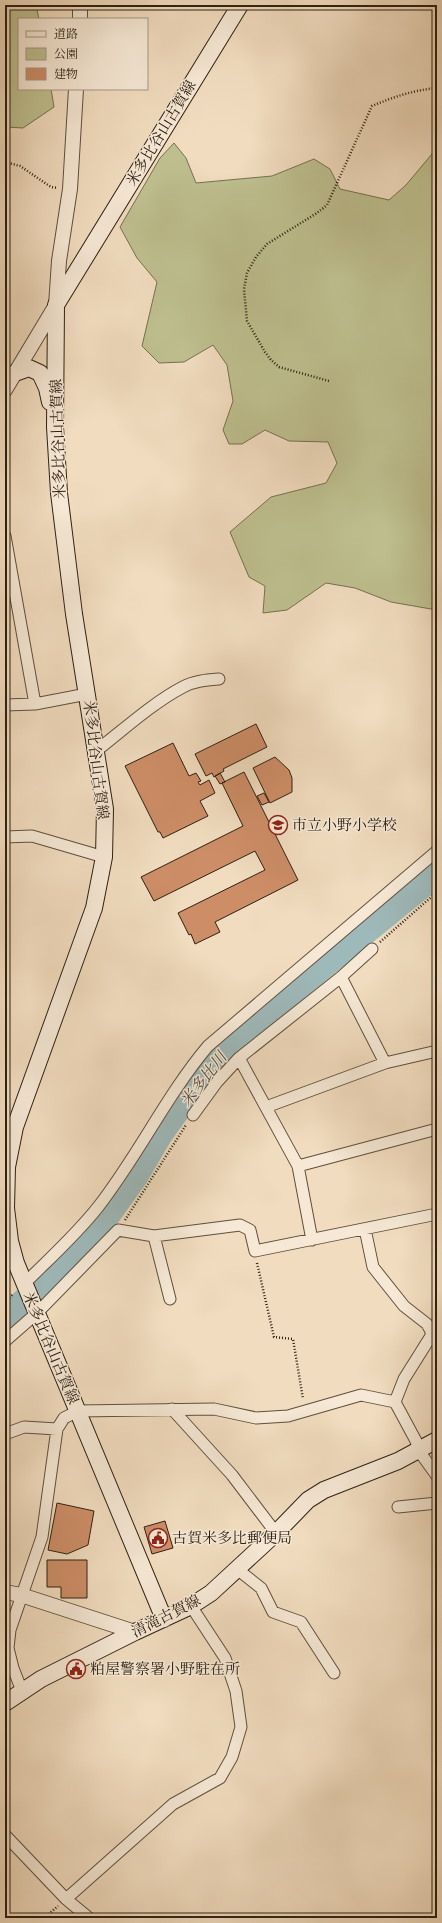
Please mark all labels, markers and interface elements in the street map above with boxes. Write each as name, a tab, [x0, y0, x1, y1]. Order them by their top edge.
legend	[18, 18, 148, 90]
text: 道路	[54, 27, 78, 41]
text: 公園	[54, 47, 78, 61]
text: 建物	[54, 67, 78, 81]
street label: 米多比谷山古賀線	[122, 77, 200, 189]
street label: 米多比谷山古賀線	[47, 379, 69, 499]
street label: 米多比谷山古賀線	[80, 699, 112, 821]
school or university icon: 市立小野小学校	[267, 814, 289, 836]
place label: 市立小野小学校	[292, 816, 397, 834]
water label: 米多比川	[176, 1047, 232, 1110]
street label: 米多比谷山古賀線	[19, 1289, 83, 1407]
public building icon: 古賀米多比郵便局	[147, 1527, 169, 1549]
place label: 古賀米多比郵便局	[172, 1529, 292, 1547]
street label: 清滝古賀線	[128, 1591, 204, 1641]
public building icon: 粕屋警察署小野駐在所	[65, 1658, 87, 1680]
place label: 粕屋警察署小野駐在所	[90, 1660, 240, 1678]

